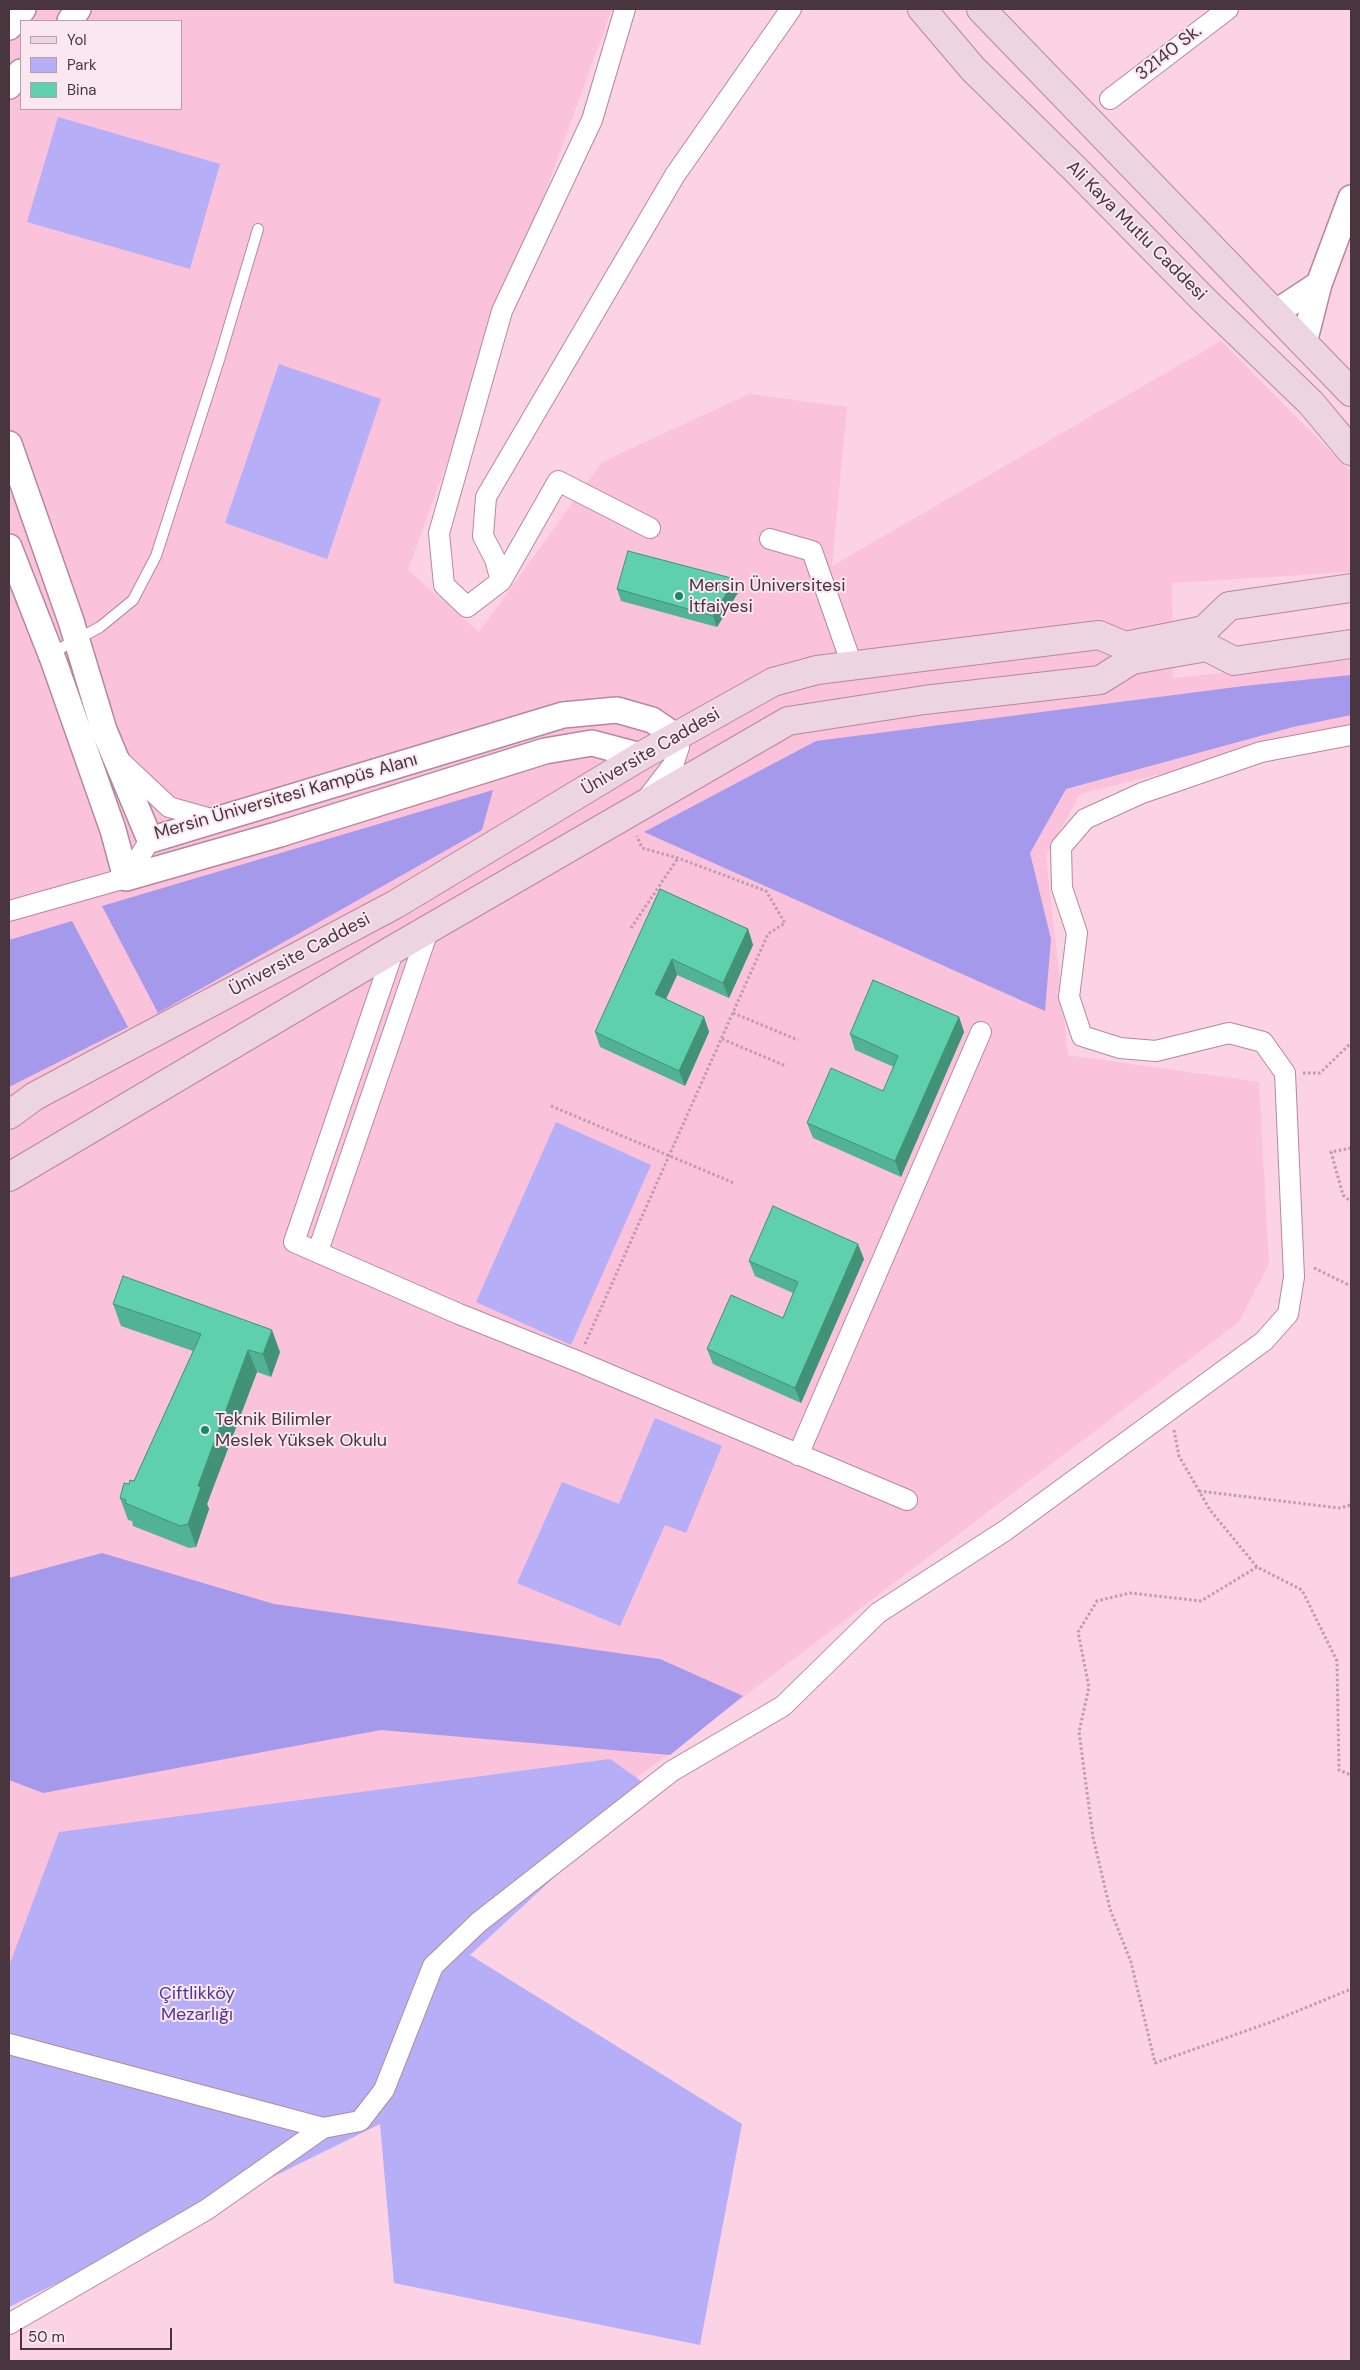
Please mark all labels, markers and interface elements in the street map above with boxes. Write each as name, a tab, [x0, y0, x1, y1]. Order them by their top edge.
legend	[20, 20, 182, 110]
street label: 32140 Sk.	[1132, 21, 1206, 85]
text: Yol	[67, 30, 87, 50]
text: Park	[67, 55, 97, 75]
text: Bina	[67, 80, 96, 100]
street label: Ali Kaya Mutlu Caddesi	[1061, 156, 1211, 306]
place label: Mersin Üniversitesi İtfaiyesi	[689, 575, 846, 618]
marker: Mersin Üniversitesi İtfaiyesi	[673, 590, 685, 602]
street label: Üniversite Caddesi	[578, 704, 724, 800]
street label: Mersin Üniversitesi Kampüs Alanı	[152, 749, 420, 845]
street label: Üniversite Caddesi	[226, 909, 374, 1001]
place label: Teknik Bilimler Meslek Yüksek Okulu	[215, 1409, 387, 1452]
marker: Teknik Bilimler Meslek Yüksek Okulu	[199, 1424, 211, 1436]
park label: Çiftlikköy Mezarlığı	[159, 1983, 235, 2026]
scale bar	[22, 2318, 175, 2350]
text: 50 m	[28, 2327, 65, 2347]

